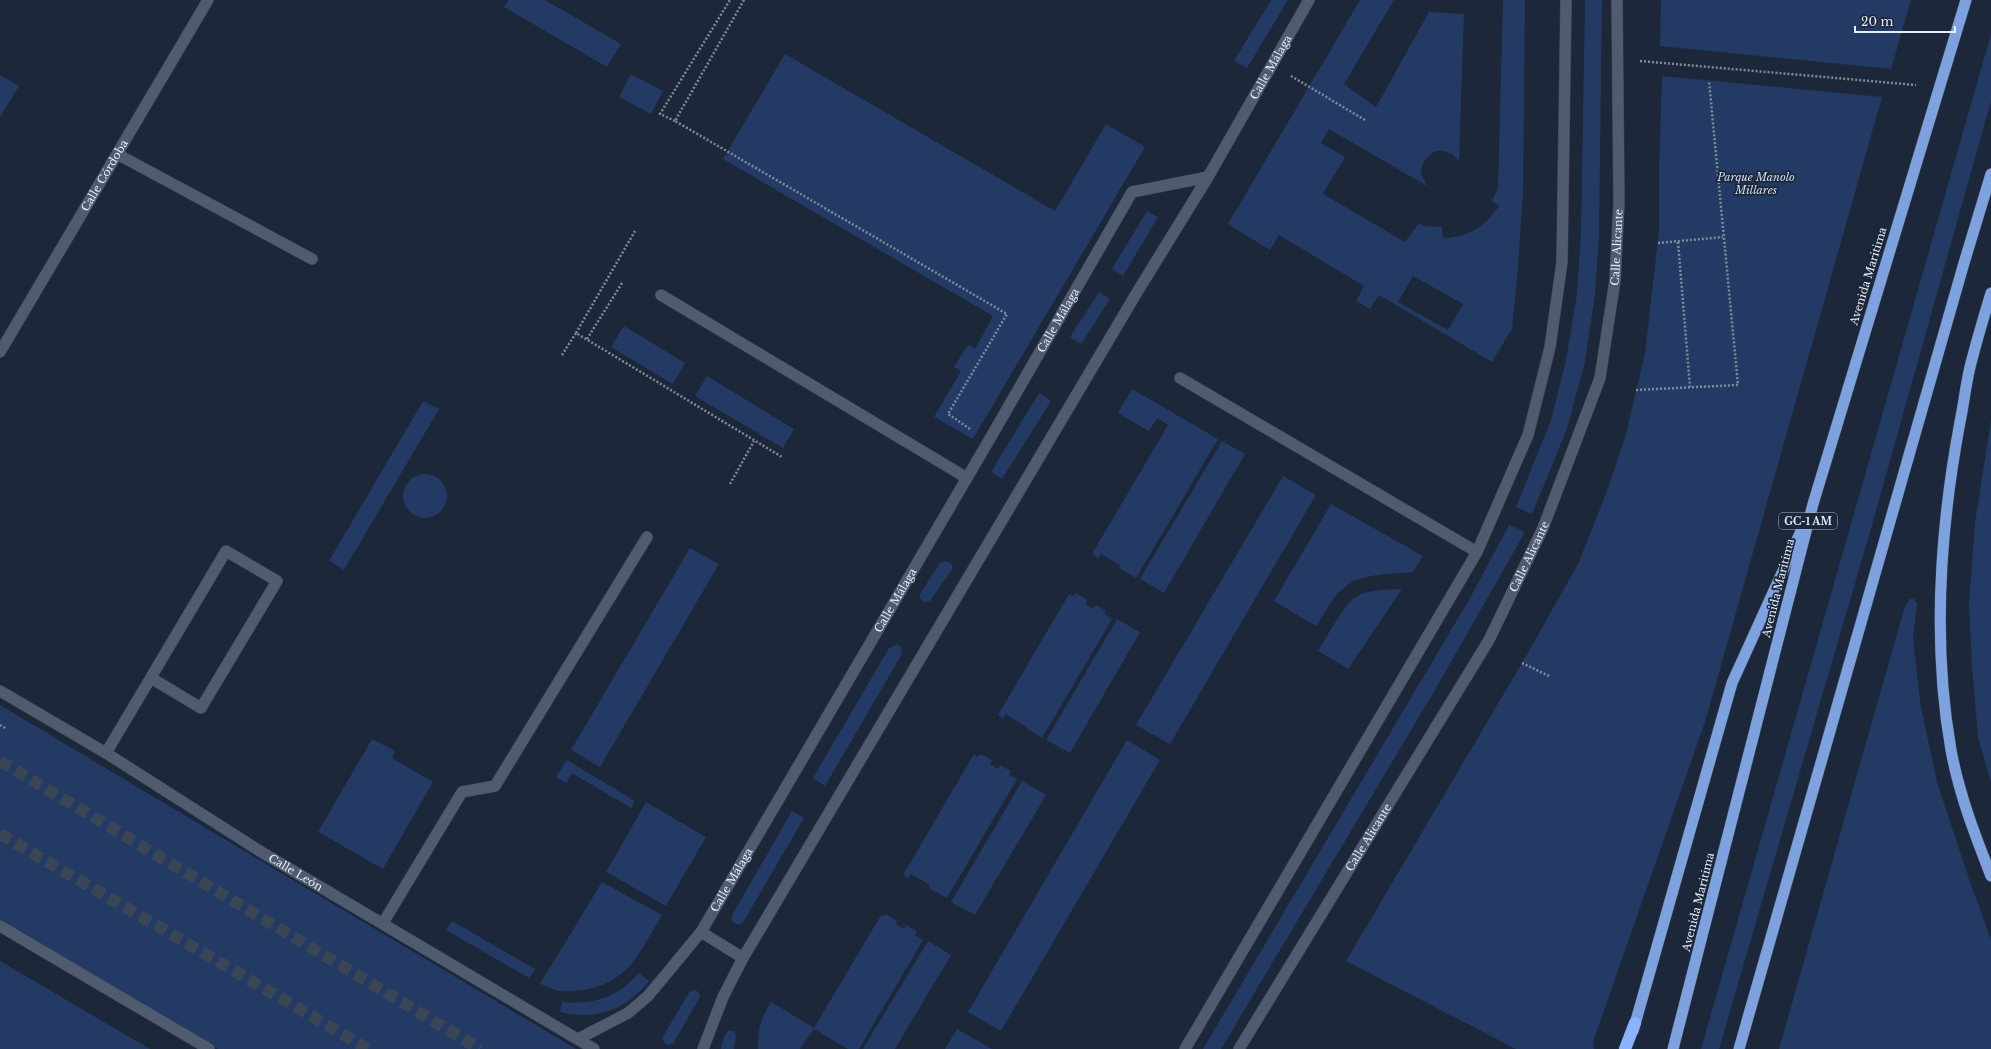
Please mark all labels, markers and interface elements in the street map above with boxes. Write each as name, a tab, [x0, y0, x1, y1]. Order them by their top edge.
scale bar	[1855, 8, 1955, 34]
text: 20 m	[1861, 14, 1893, 29]
street label: Calle Málaga	[1247, 32, 1295, 102]
street label: Calle Córdoba	[78, 136, 131, 214]
park label: Parque Manolo Millares	[1716, 170, 1795, 197]
street label: Calle Alicante	[1607, 209, 1626, 287]
street label: Avenida Maritima	[1846, 225, 1890, 327]
street label: Calle Málaga	[1034, 285, 1083, 355]
road number: GC-1 AM	[1779, 513, 1837, 529]
street label: Calle Alicante	[1506, 519, 1552, 594]
street label: Avenida Maritima	[1759, 536, 1797, 640]
street label: Calle Málaga	[871, 565, 920, 635]
street label: Calle Alicante	[1342, 801, 1394, 874]
street label: Calle Málaga	[707, 845, 756, 915]
street label: Avenida Maritima	[1679, 850, 1717, 954]
street label: Calle León	[266, 851, 326, 894]

